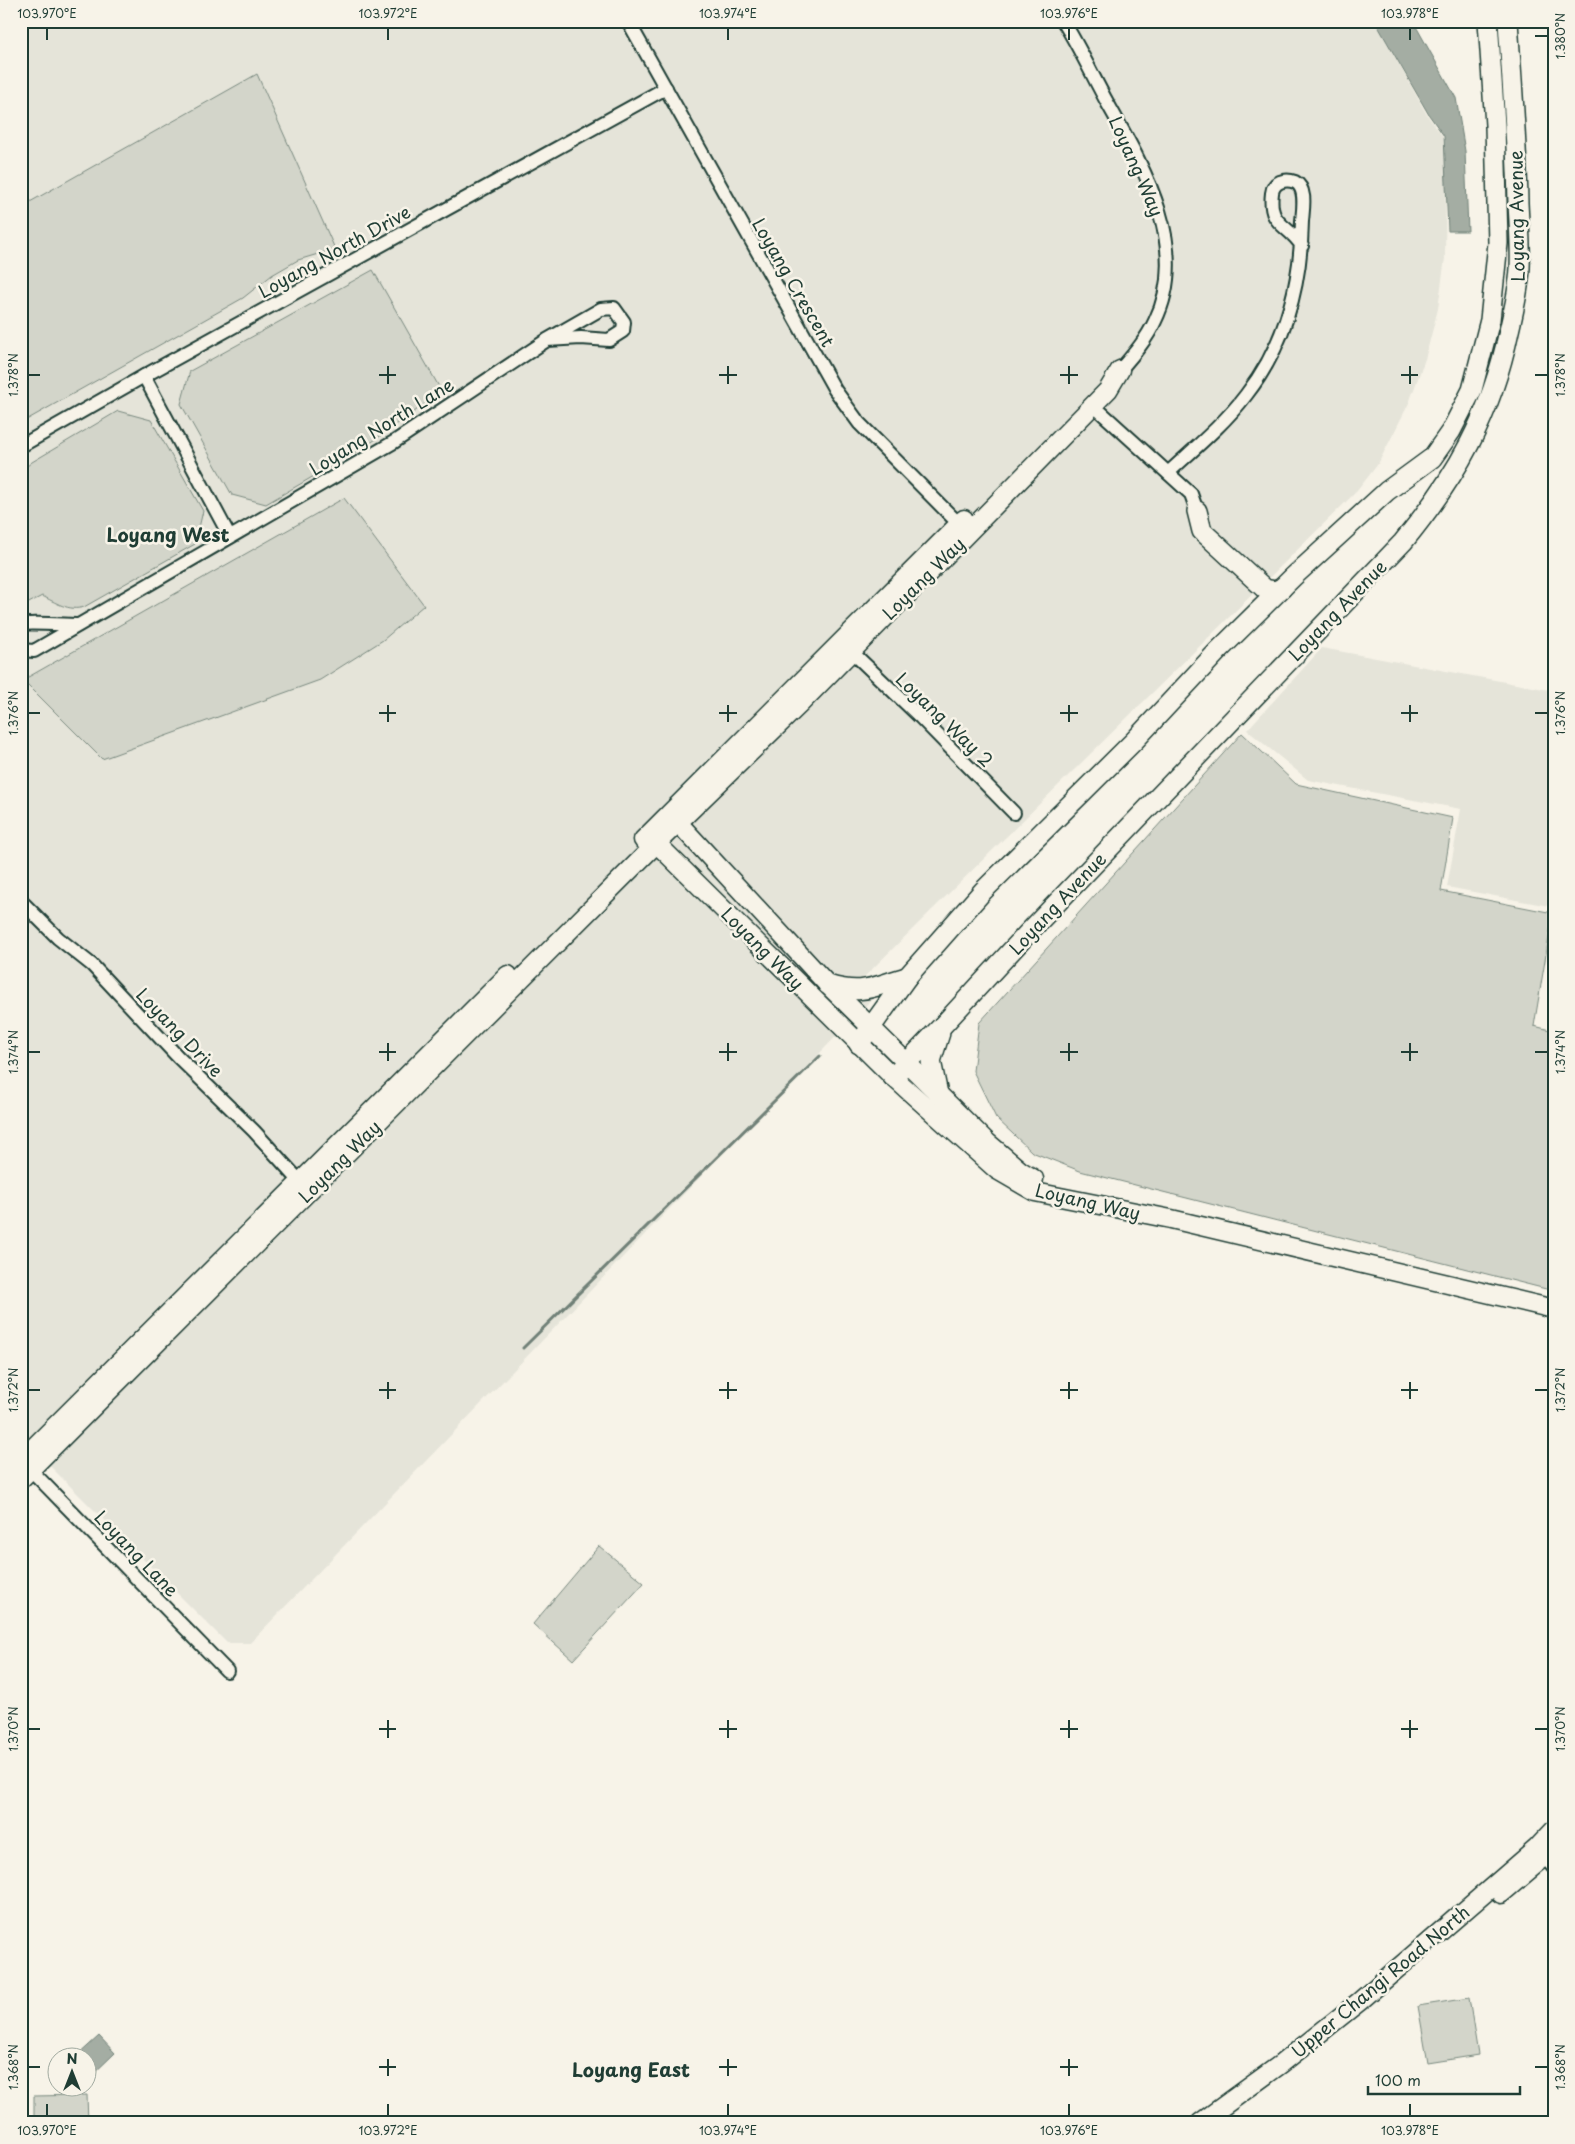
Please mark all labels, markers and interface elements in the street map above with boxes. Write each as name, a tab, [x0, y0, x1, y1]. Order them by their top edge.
text: 103.970°E	[17, 4, 77, 22]
text: 103.972°E	[358, 4, 418, 22]
text: 103.974°E	[699, 4, 757, 22]
text: 103.976°E	[1040, 4, 1098, 22]
text: 103.978°E	[1381, 4, 1439, 22]
text: 1.380°N	[1551, 13, 1569, 59]
street label: Loyang Way	[1103, 111, 1171, 221]
street label: Loyang Avenue	[1501, 150, 1531, 282]
street label: Loyang North Drive	[253, 198, 415, 304]
street label: Loyang Crescent	[746, 212, 842, 352]
text: 1.378°N	[4, 353, 22, 397]
text: 1.378°N	[1551, 353, 1569, 397]
street label: Loyang North Lane	[303, 370, 459, 482]
district label: Loyang West	[107, 520, 230, 548]
street label: Loyang Way	[875, 530, 971, 626]
street label: Loyang Avenue	[1282, 553, 1393, 667]
street label: Loyang Way 2	[890, 665, 1000, 773]
text: 1.376°N	[4, 691, 22, 735]
text: 1.376°N	[1551, 691, 1569, 735]
street label: Loyang Avenue	[1002, 846, 1112, 960]
street label: Loyang Way	[715, 900, 811, 996]
street label: Loyang Drive	[130, 981, 230, 1083]
text: 1.374°N	[4, 1030, 22, 1074]
text: 1.374°N	[1551, 1030, 1569, 1074]
street label: Loyang Way	[291, 1113, 387, 1209]
street label: Loyang Way	[1033, 1176, 1143, 1226]
text: 1.372°N	[4, 1368, 22, 1412]
text: 1.372°N	[1551, 1368, 1569, 1412]
street label: Loyang Lane	[89, 1504, 185, 1602]
text: 1.370°N	[4, 1706, 22, 1752]
text: 1.370°N	[1551, 1706, 1569, 1752]
street label: Upper Changi Road North	[1285, 1898, 1475, 2064]
text: 1.368°N	[4, 2044, 22, 2090]
text: 1.368°N	[1551, 2044, 1569, 2090]
north arrow	[48, 2046, 98, 2096]
text: N	[66, 2048, 78, 2069]
district label: Loyang East	[572, 2055, 690, 2083]
scale bar	[1368, 2064, 1520, 2096]
text: 100 m	[1375, 2068, 1421, 2091]
text: 103.970°E	[17, 2121, 77, 2139]
text: 103.972°E	[358, 2121, 418, 2139]
text: 103.974°E	[699, 2121, 757, 2139]
text: 103.976°E	[1040, 2121, 1098, 2139]
text: 103.978°E	[1381, 2121, 1439, 2139]

